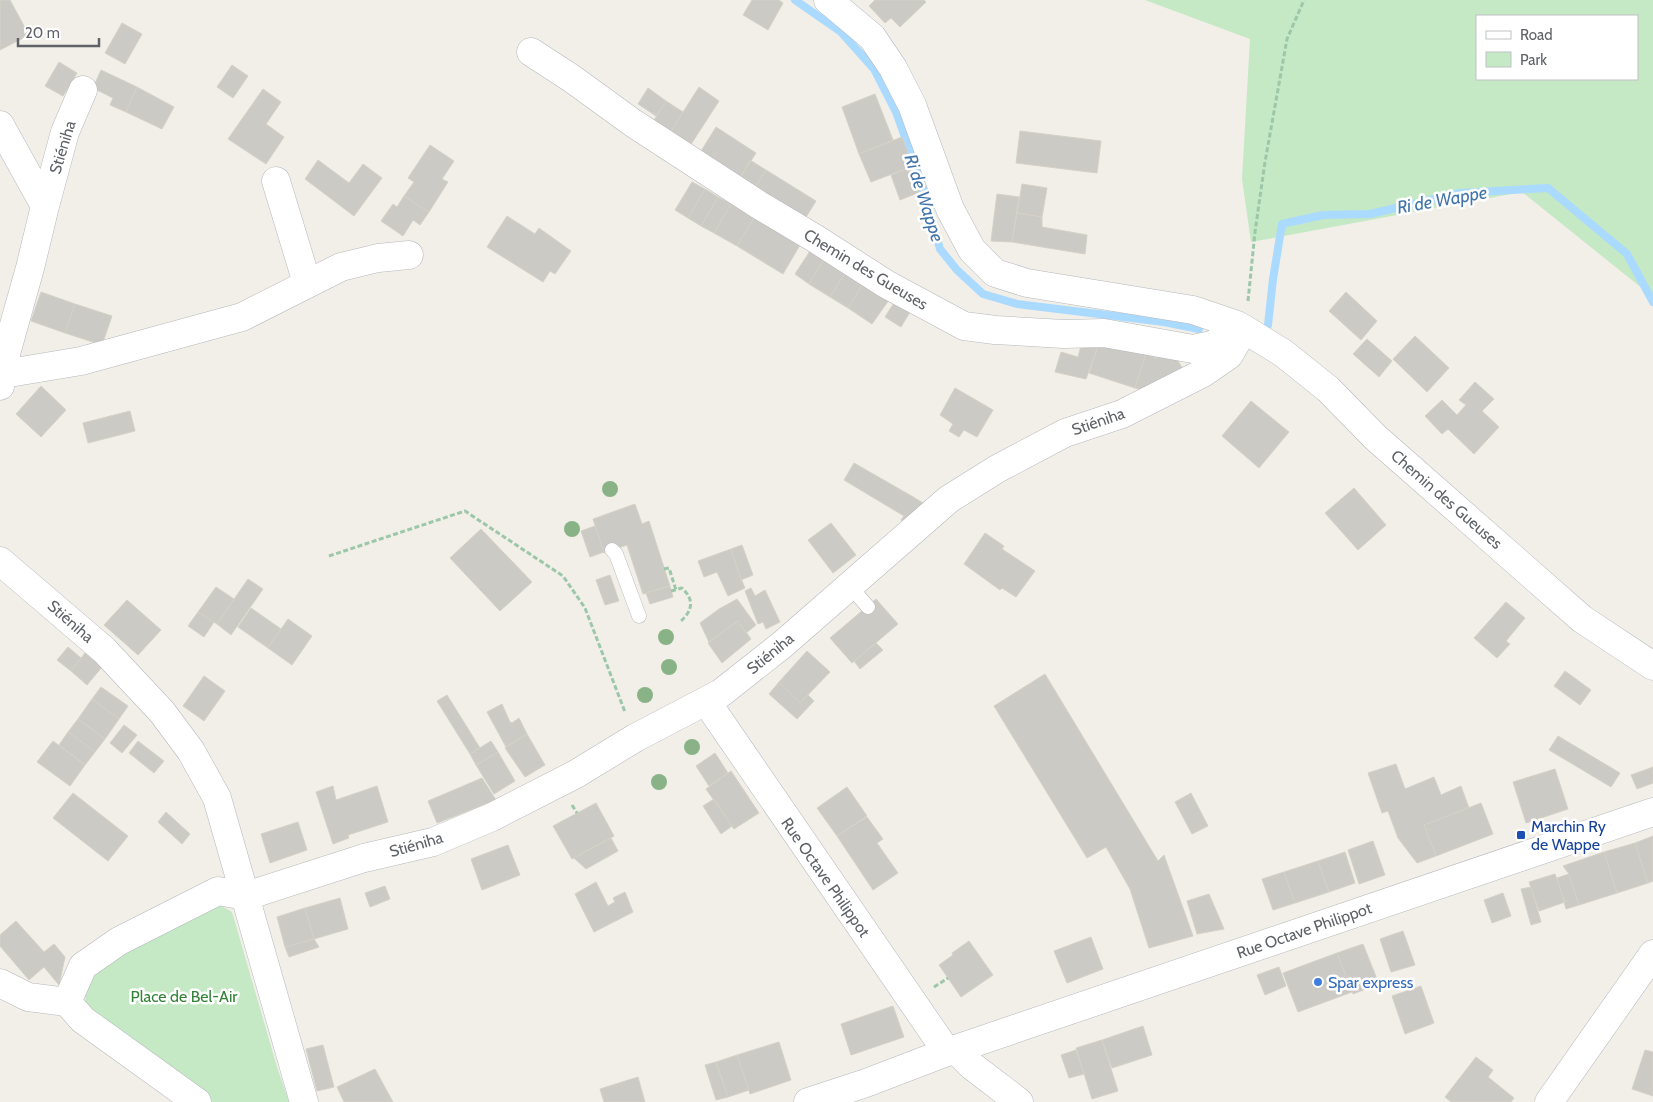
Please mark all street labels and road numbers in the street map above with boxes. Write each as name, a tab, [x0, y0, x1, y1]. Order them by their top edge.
street label: Stiéniha	[45, 118, 80, 176]
street label: Chemin des Gueuses	[800, 225, 931, 314]
street label: Stiéniha	[1069, 403, 1127, 439]
street label: Chemin des Gueuses	[1387, 446, 1506, 553]
street label: Stiéniha	[44, 596, 98, 647]
street label: Stiéniha	[743, 629, 798, 678]
street label: Rue Octave Philippot	[777, 814, 874, 941]
street label: Stiéniha	[387, 828, 445, 861]
street label: Rue Octave Philippot	[1234, 898, 1375, 963]

